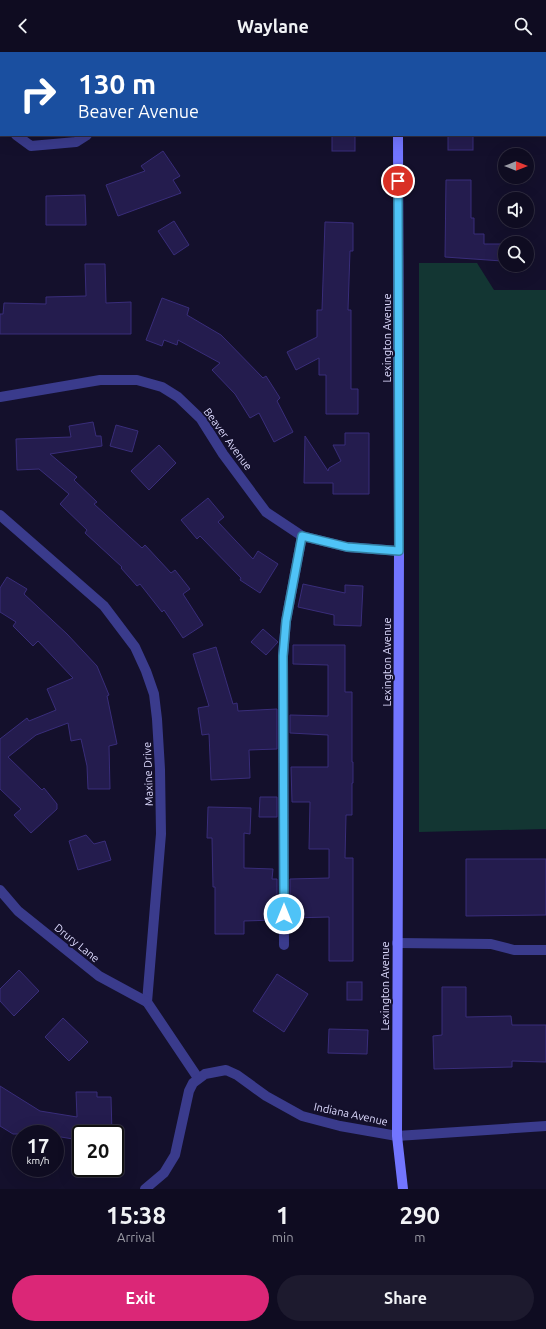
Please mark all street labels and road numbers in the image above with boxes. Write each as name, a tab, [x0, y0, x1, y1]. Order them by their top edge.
street label: Lexington Avenue	[381, 293, 393, 383]
street label: Beaver Avenue	[201, 406, 255, 472]
street label: Lexington Avenue	[381, 617, 393, 707]
street label: Maxine Drive	[141, 742, 155, 806]
street label: Drury Lane	[52, 921, 102, 965]
street label: Lexington Avenue	[379, 941, 391, 1031]
street label: Indiana Avenue	[313, 1100, 389, 1128]

